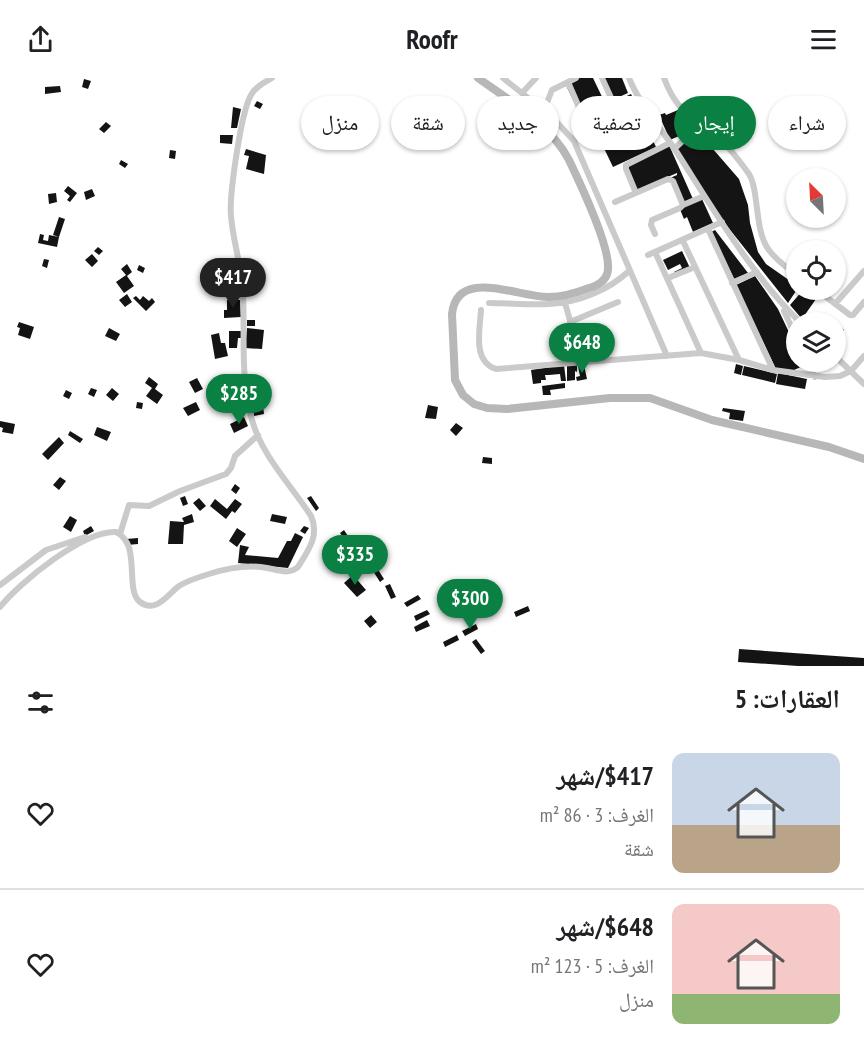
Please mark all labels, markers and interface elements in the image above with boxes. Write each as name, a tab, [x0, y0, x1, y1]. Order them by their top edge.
text: Roofr	[406, 22, 458, 56]
icon: share	[24, 23, 57, 56]
icon: menu	[807, 23, 840, 56]
chip: منزل	[301, 96, 379, 150]
chip: شقة	[391, 96, 465, 150]
chip: جديد	[477, 96, 559, 150]
chip: تصفية	[571, 96, 662, 150]
chip: إيجار	[674, 96, 756, 150]
chip: شراء	[768, 96, 846, 150]
north arrow	[786, 168, 846, 228]
map controls	[786, 168, 846, 372]
button: locate	[786, 240, 846, 300]
pin: $417	[197, 258, 269, 309]
text: $417	[214, 264, 252, 290]
button: layers	[786, 312, 846, 372]
pin: $648	[546, 323, 618, 374]
text: $648	[563, 329, 601, 355]
pin: $285	[203, 374, 275, 425]
text: $285	[220, 380, 258, 406]
pin: $335	[319, 535, 391, 586]
text: $335	[336, 541, 374, 567]
pin: $300	[434, 579, 506, 630]
text: $300	[451, 585, 489, 611]
text: العقارات: 5	[735, 682, 840, 715]
icon: filters	[24, 686, 57, 719]
text: $417/شهر	[556, 759, 654, 792]
icon: home	[720, 777, 792, 849]
icon: heart	[24, 797, 57, 830]
text: الغرف: 3 · 86 m²	[540, 802, 654, 828]
text: شقة	[624, 836, 654, 862]
text: $648/شهر	[556, 910, 654, 943]
icon: home	[720, 928, 792, 1000]
icon: heart	[24, 948, 57, 981]
text: الغرف: 5 · 123 m²	[531, 953, 654, 979]
text: منزل	[619, 987, 654, 1013]

